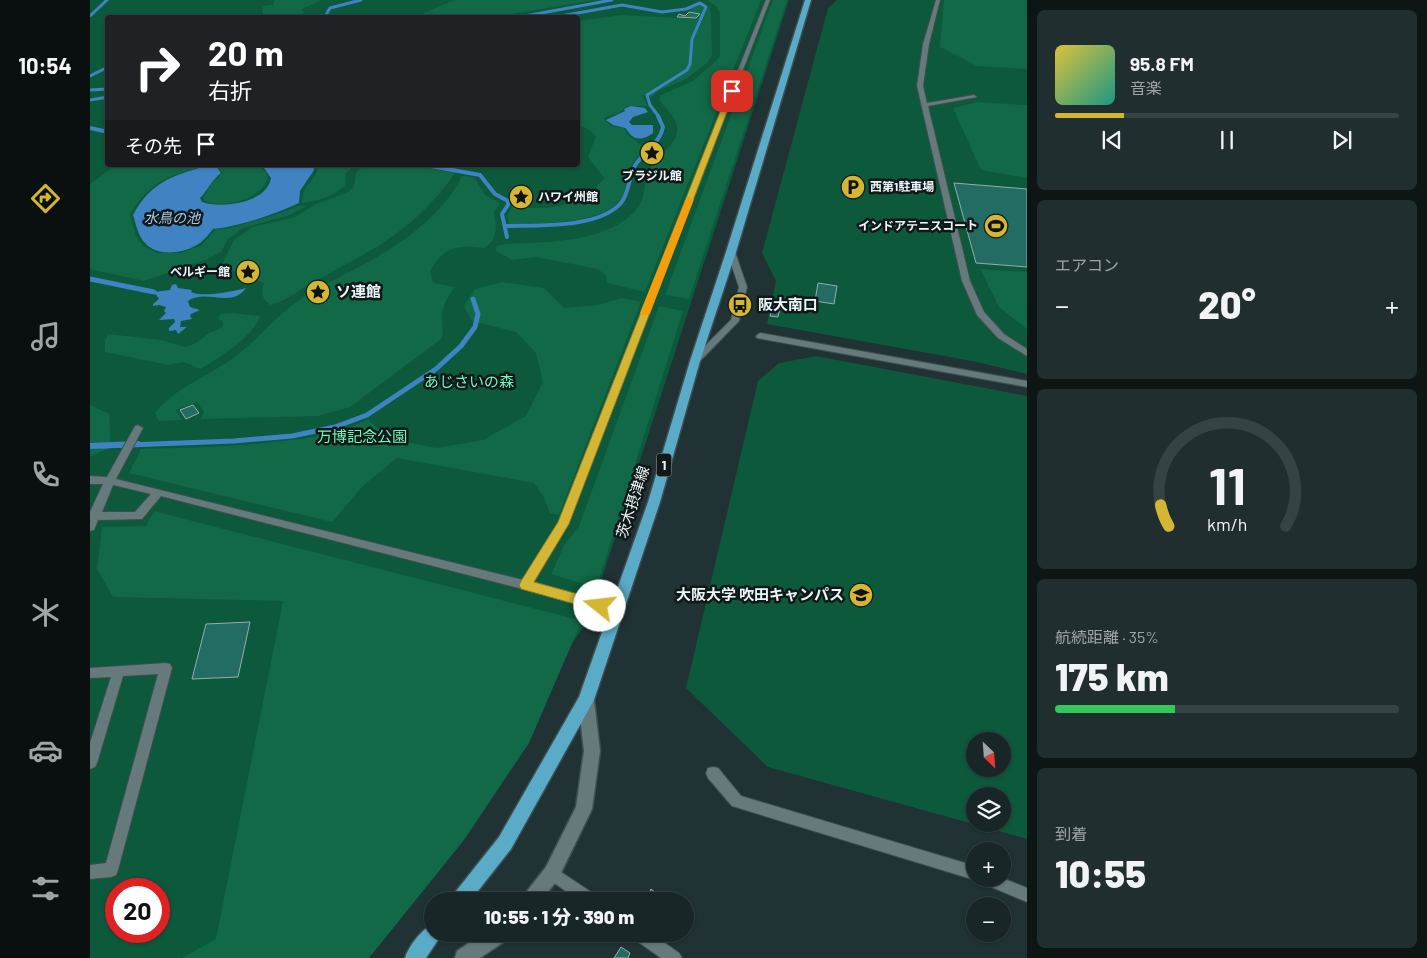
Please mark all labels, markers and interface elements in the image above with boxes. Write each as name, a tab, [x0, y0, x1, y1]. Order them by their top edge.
text: 20 m	[208, 31, 284, 73]
icon: right	[125, 35, 190, 100]
text: 10:54	[18, 52, 72, 78]
text: 95.8 FM	[1130, 52, 1194, 75]
pin	[711, 70, 753, 112]
text: 右折	[208, 77, 252, 103]
icon: arrive	[718, 77, 746, 105]
text: 音楽	[1130, 78, 1162, 97]
icon: previous	[1098, 126, 1126, 154]
icon: pause	[1213, 126, 1241, 154]
icon: next	[1328, 126, 1356, 154]
icon: arrive	[192, 130, 220, 158]
text: その先	[125, 134, 182, 157]
place icon: ブラジル館	[639, 140, 665, 166]
place label: ブラジル館	[622, 168, 682, 182]
parking icon: 西第1駐車場	[840, 174, 866, 200]
place label: 西第1駐車場	[870, 179, 934, 193]
icon: directions	[28, 181, 63, 216]
place icon: ハワイ州館	[508, 184, 534, 210]
place label: ハワイ州館	[538, 189, 598, 203]
water label: 水鳥の池	[144, 209, 202, 226]
sports icon: インドアテニスコート	[983, 213, 1009, 239]
place label: インドアテニスコート	[858, 218, 978, 232]
text: エアコン	[1055, 255, 1119, 274]
place icon: ベルギー館	[235, 259, 261, 285]
place label: ベルギー館	[170, 264, 230, 278]
place icon: ソ連館	[305, 279, 331, 305]
text: 20°	[1198, 281, 1256, 327]
place label: ソ連館	[336, 282, 381, 300]
text: −	[1055, 288, 1069, 322]
text: +	[1385, 288, 1399, 322]
bus stop icon: 阪大南口	[727, 292, 753, 318]
place label: 阪大南口	[758, 295, 818, 313]
icon: music	[28, 319, 63, 354]
park label: あじさいの森	[424, 372, 514, 390]
park label: 万博記念公園	[317, 427, 407, 445]
text: 11	[1208, 453, 1246, 515]
road number: 1	[656, 454, 672, 476]
icon: phone	[28, 457, 63, 492]
street label: 茨木摂津線	[612, 463, 652, 540]
text: km/h	[1207, 513, 1247, 535]
position arrow	[573, 579, 625, 631]
school or university icon: 大阪大学 吹田キャンパス	[848, 582, 874, 608]
place label: 大阪大学 吹田キャンパス	[676, 585, 844, 603]
icon: climate	[28, 595, 63, 630]
text: 航続距離 · 35%	[1055, 627, 1159, 646]
text: 175 km	[1055, 653, 1169, 699]
north arrow	[966, 732, 1011, 778]
map controls	[966, 732, 1011, 942]
icon: car	[28, 733, 63, 768]
button: layers	[966, 787, 1011, 832]
text: 到着	[1055, 824, 1087, 843]
button: +	[966, 842, 1011, 887]
text: 10:55	[1055, 850, 1146, 896]
icon: filters	[28, 871, 63, 906]
speed limit sign: 20	[105, 878, 170, 943]
button: −	[966, 897, 1011, 942]
text: 10:55 · 1 分 · 390 m	[484, 905, 634, 928]

